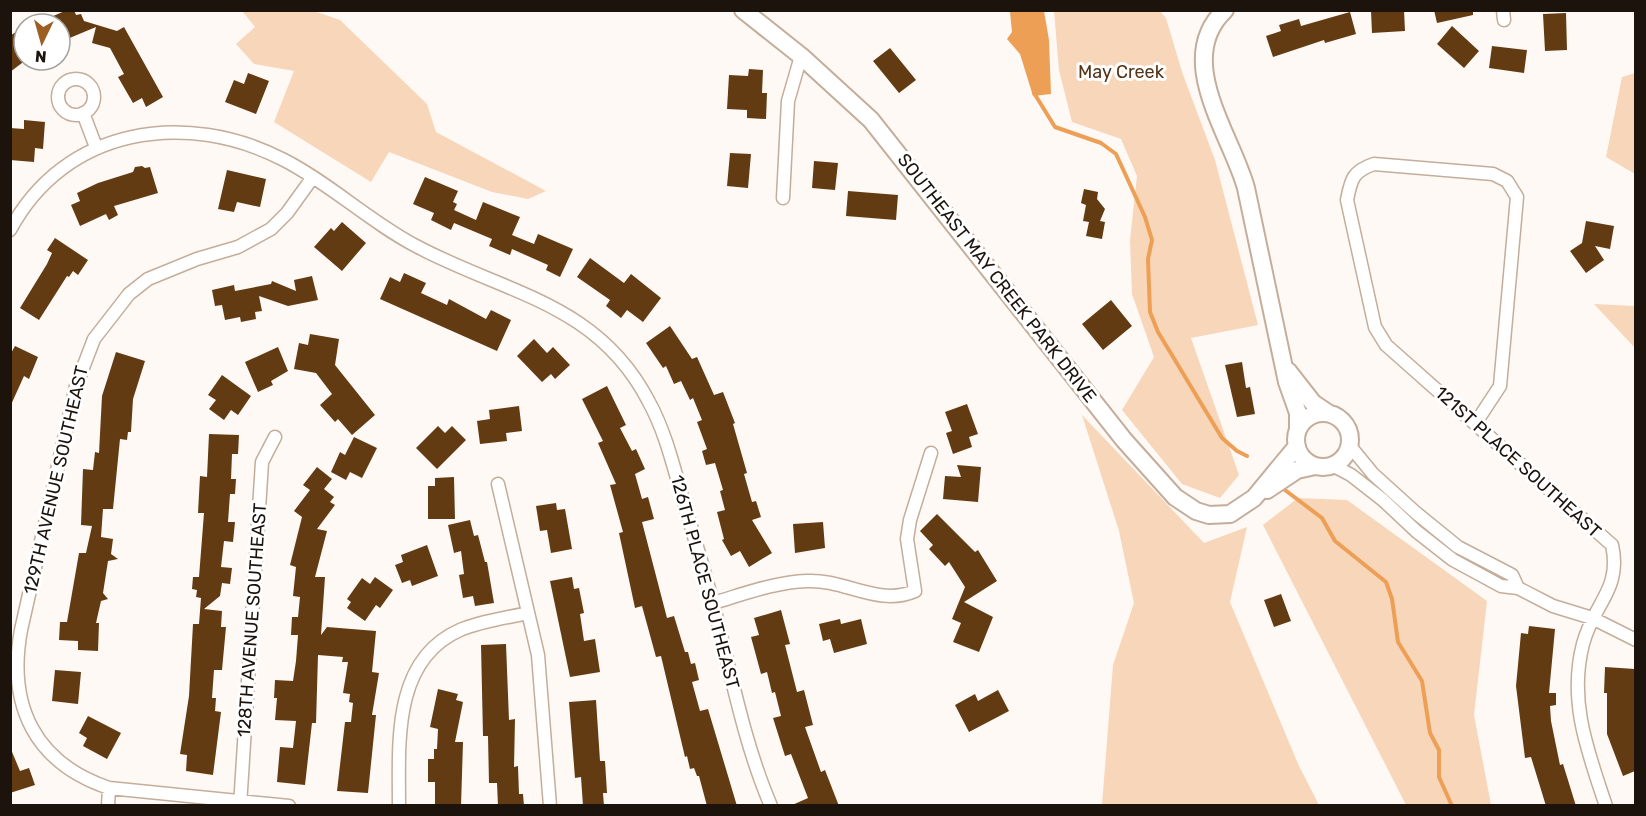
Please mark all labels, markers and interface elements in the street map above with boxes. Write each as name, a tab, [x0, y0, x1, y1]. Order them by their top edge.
north arrow	[12, 12, 72, 72]
text: N	[34, 46, 47, 66]
park label: May Creek	[1078, 61, 1165, 83]
street label: SOUTHEAST MAY CREEK PARK DRIVE	[893, 149, 1101, 407]
street label: 129TH AVENUE SOUTHEAST	[19, 364, 93, 596]
street label: 121ST PLACE SOUTHEAST	[1430, 382, 1606, 542]
street label: 126TH PLACE SOUTHEAST	[666, 473, 744, 691]
street label: 128TH AVENUE SOUTHEAST	[233, 502, 271, 738]

